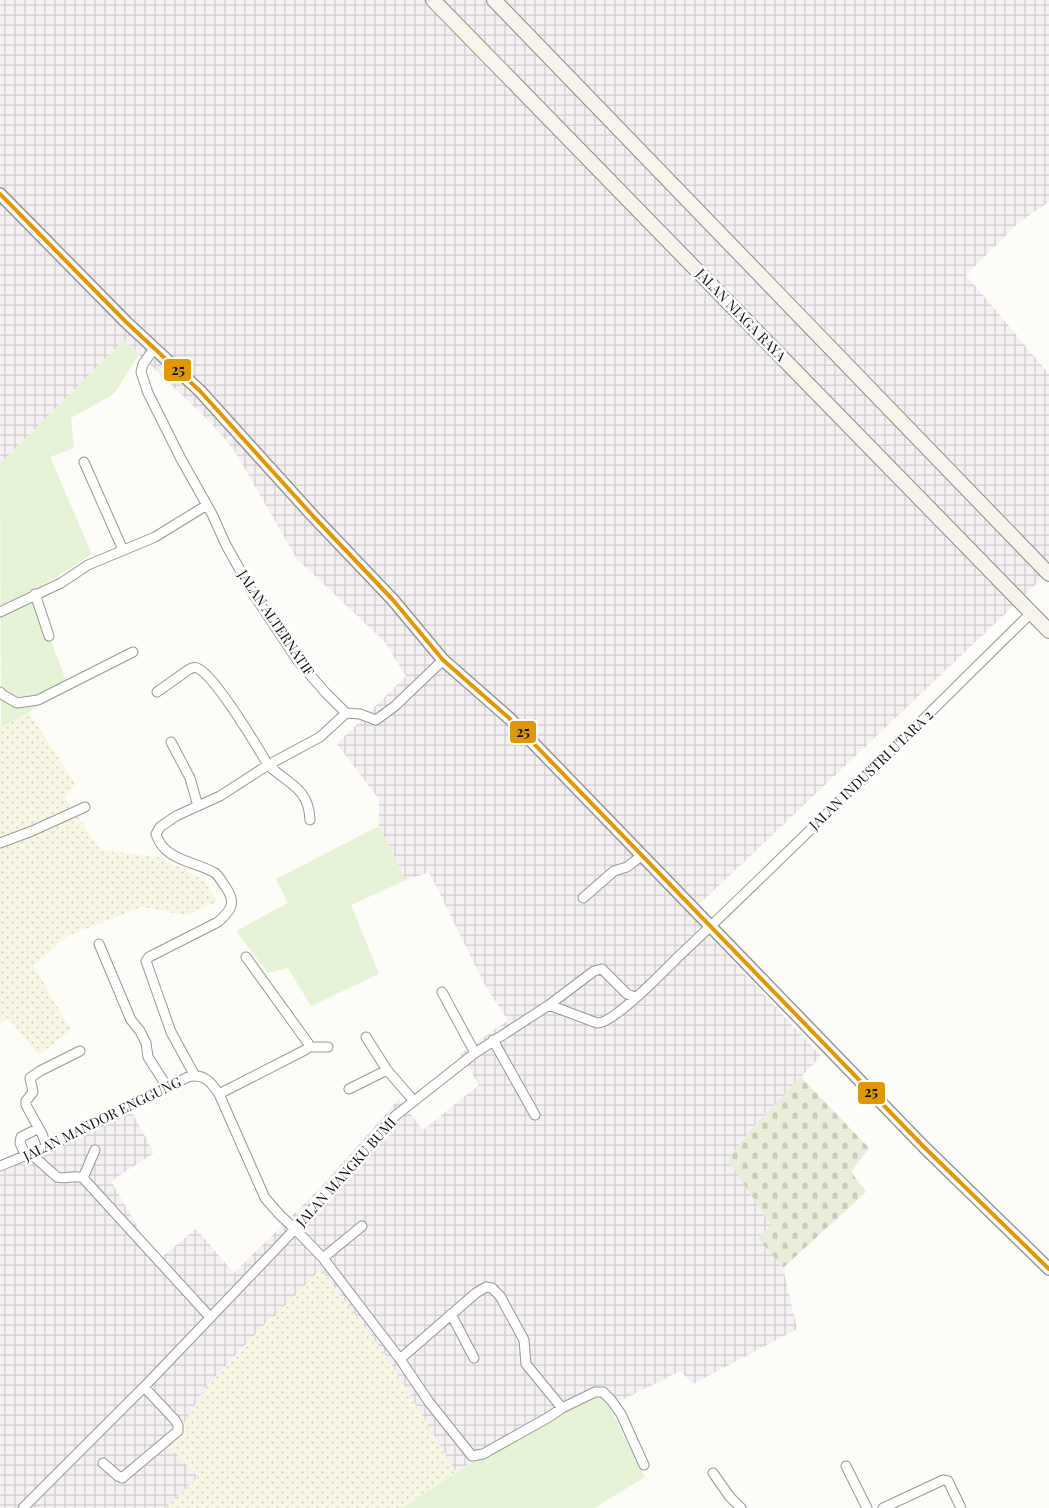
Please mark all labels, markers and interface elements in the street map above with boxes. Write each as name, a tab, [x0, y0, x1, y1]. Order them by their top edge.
street label: JALAN NIAGA RAYA	[691, 263, 791, 365]
line badge: 25	[163, 358, 192, 382]
text: 25	[171, 360, 185, 379]
street label: JALAN ALTERNATIF	[233, 565, 319, 679]
street label: JALAN INDUSTRI UTARA 2	[804, 705, 937, 835]
line badge: 25	[509, 720, 537, 744]
text: 25	[516, 722, 530, 741]
street label: JALAN MANDOR ENGGUNG	[19, 1072, 184, 1166]
line badge: 25	[857, 1081, 886, 1105]
text: 25	[864, 1082, 878, 1101]
street label: JALAN MANGKU BUMI	[291, 1113, 400, 1231]

